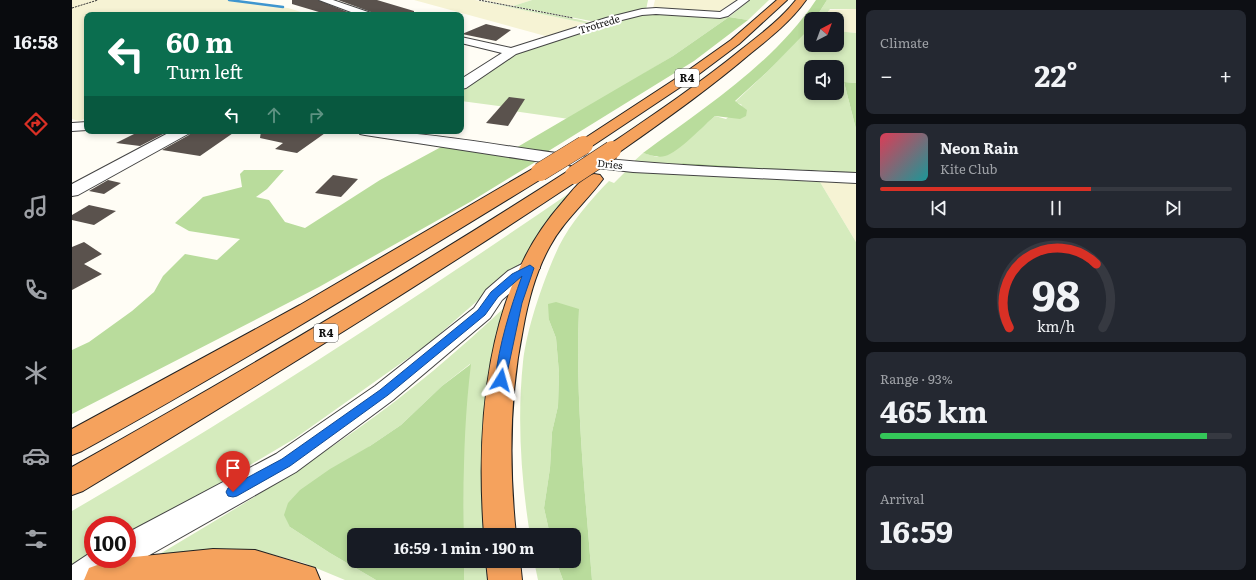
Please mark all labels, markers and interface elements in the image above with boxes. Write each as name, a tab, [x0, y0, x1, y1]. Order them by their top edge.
street label: Trotrede	[576, 10, 621, 37]
north arrow	[804, 12, 844, 52]
map controls	[804, 12, 844, 100]
text: 60 m	[166, 20, 233, 62]
text: 16:58	[14, 28, 58, 55]
icon: left	[100, 28, 152, 80]
text: Climate	[880, 33, 929, 52]
text: 22°	[1034, 52, 1078, 96]
text: Turn left	[166, 58, 243, 85]
text: −	[880, 58, 893, 91]
text: +	[1219, 58, 1232, 91]
button: sound	[804, 60, 844, 100]
road number: R4	[675, 69, 699, 87]
icon: left	[221, 104, 243, 126]
icon: ahead	[263, 104, 285, 126]
icon: right	[305, 104, 327, 126]
icon: directions	[22, 110, 50, 138]
text: Neon Rain	[940, 136, 1019, 159]
street label: Dries	[597, 155, 624, 172]
text: Kite Club	[940, 159, 997, 178]
icon: music	[22, 193, 50, 221]
icon: previous	[928, 197, 950, 219]
icon: pause	[1045, 197, 1067, 219]
icon: next	[1162, 197, 1184, 219]
text: 98	[1032, 262, 1080, 324]
icon: phone	[22, 276, 50, 304]
text: km/h	[1037, 315, 1076, 336]
road number: R4	[314, 324, 338, 342]
icon: climate	[22, 359, 50, 387]
position arrow	[480, 359, 522, 401]
text: Range · 93%	[880, 369, 953, 388]
text: 465 km	[880, 388, 988, 432]
icon: car	[22, 442, 50, 470]
pin	[216, 451, 250, 492]
icon: arrive	[222, 457, 244, 479]
text: Arrival	[880, 489, 924, 508]
text: 16:59	[880, 508, 953, 552]
speed limit sign: 100	[84, 516, 136, 568]
icon: filters	[22, 525, 50, 553]
text: 16:59 · 1 min · 190 m	[394, 536, 534, 559]

